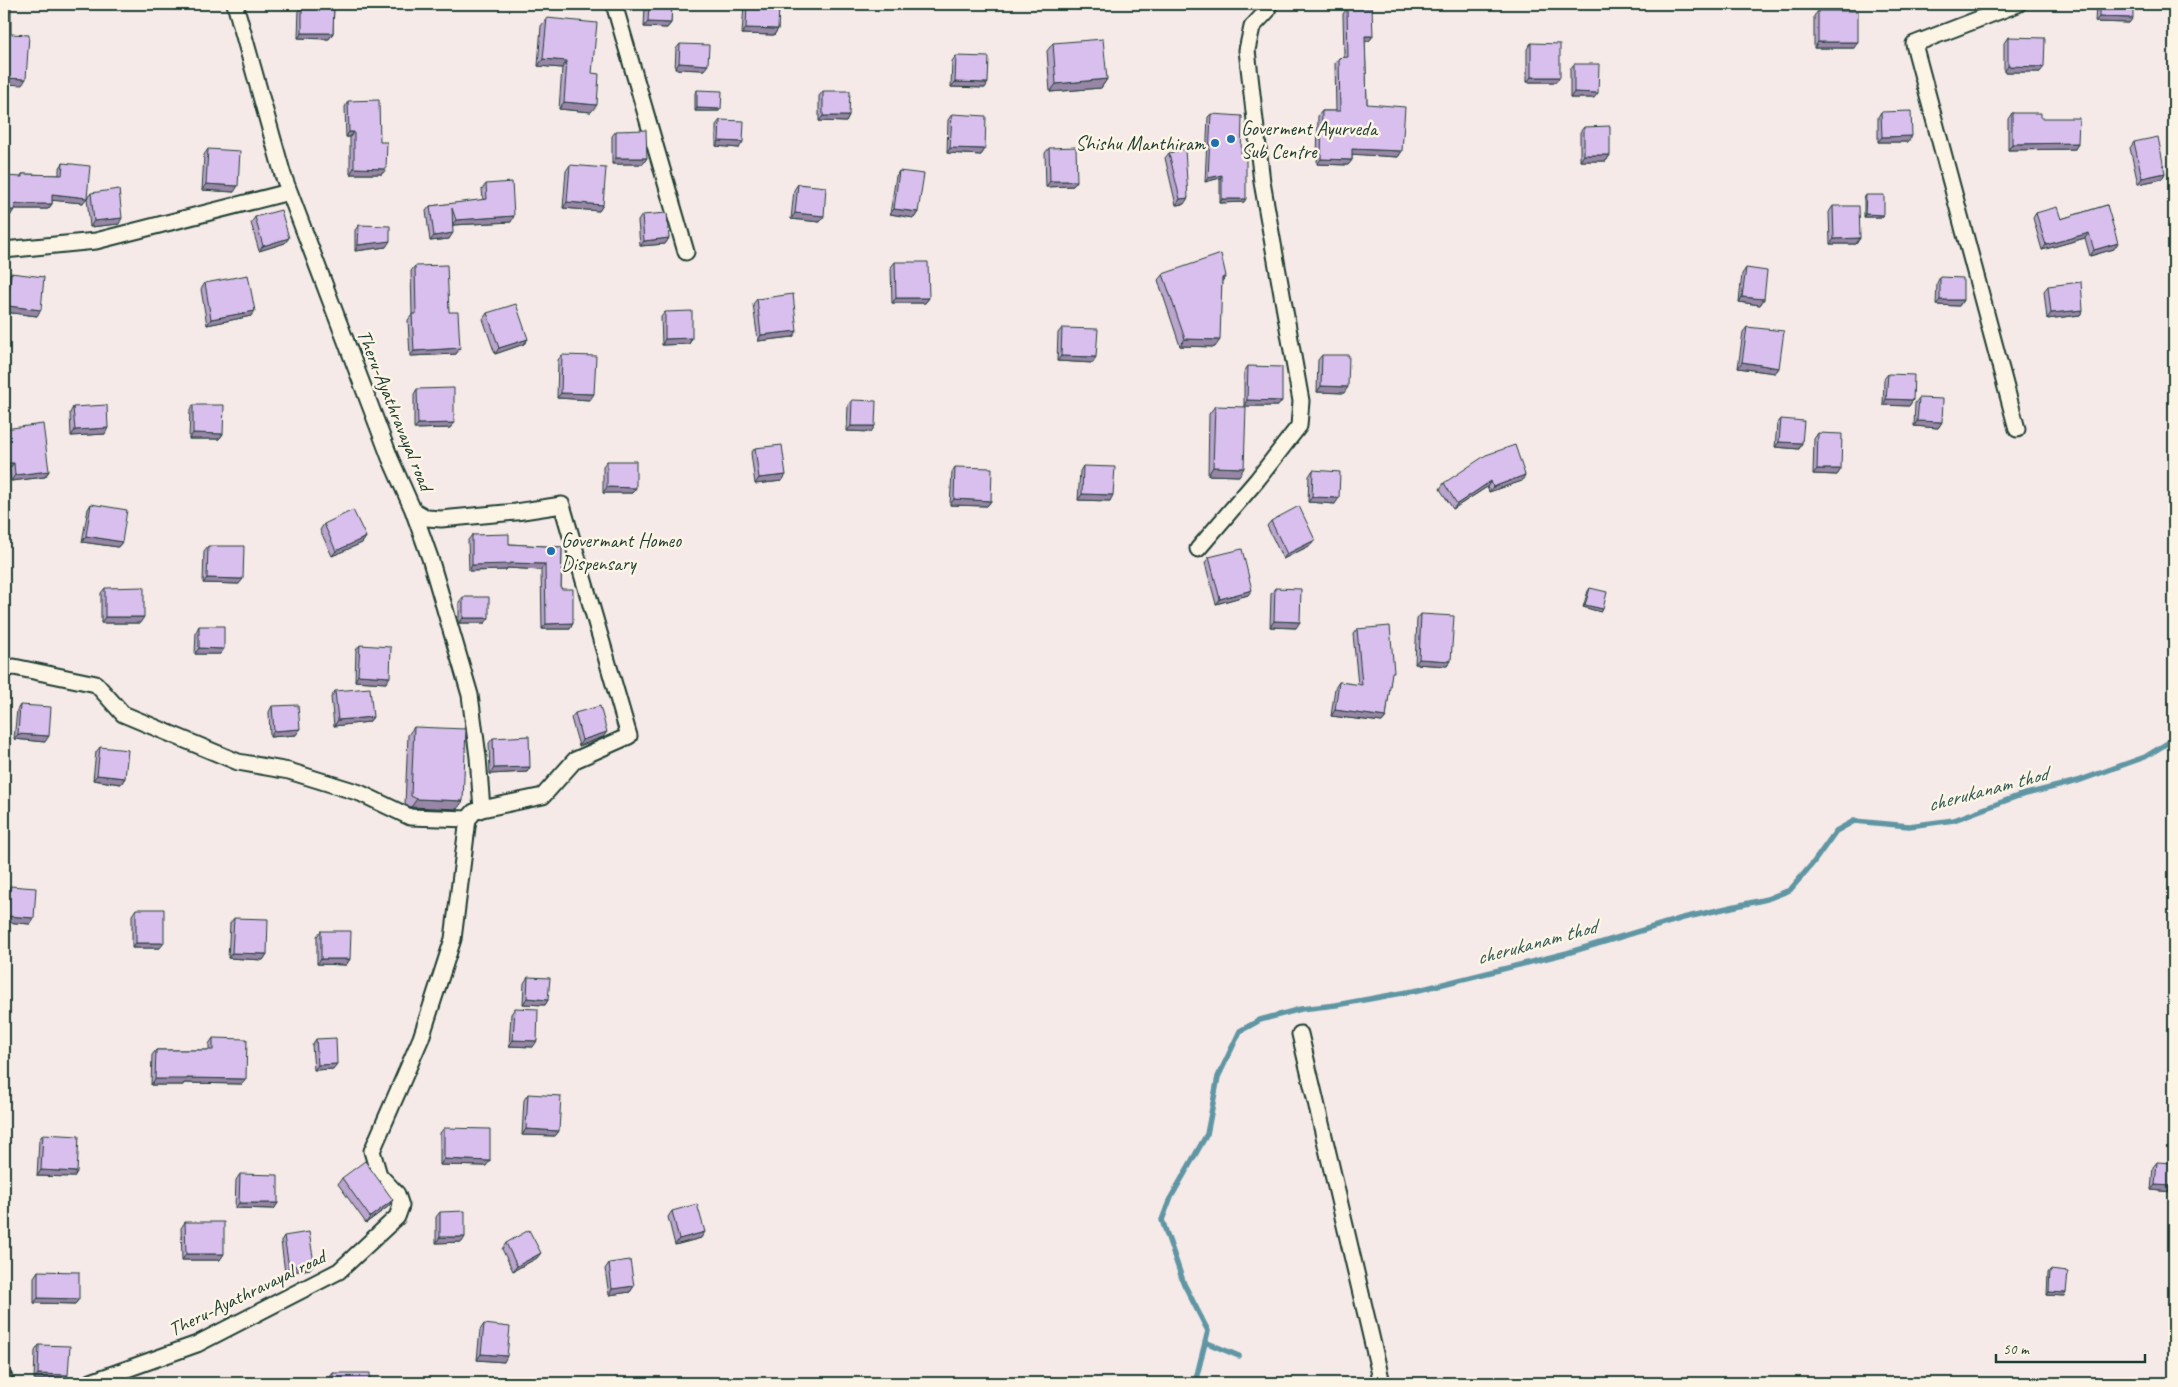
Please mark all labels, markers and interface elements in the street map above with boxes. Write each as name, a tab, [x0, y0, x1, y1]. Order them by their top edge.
place label: Goverment Ayurveda Sub Centre	[1241, 116, 1379, 164]
place label: Shishu Manthiram	[1075, 131, 1207, 156]
marker: Goverment Ayurveda Sub Centre	[1225, 133, 1237, 145]
marker: Shishu Manthiram	[1209, 137, 1221, 149]
street label: Theru-Ayathravayal road	[351, 326, 440, 497]
place label: Govermant Homeo Dispensary	[561, 528, 682, 576]
marker: Govermant Homeo Dispensary	[545, 545, 557, 557]
water label: cherukanam thod	[1924, 759, 2056, 817]
water label: cherukanam thod	[1473, 912, 1605, 970]
street label: Theru-Ayathravayal road	[164, 1243, 332, 1342]
scale bar	[1996, 1332, 2144, 1364]
text: 50 m	[2003, 1340, 2030, 1359]

